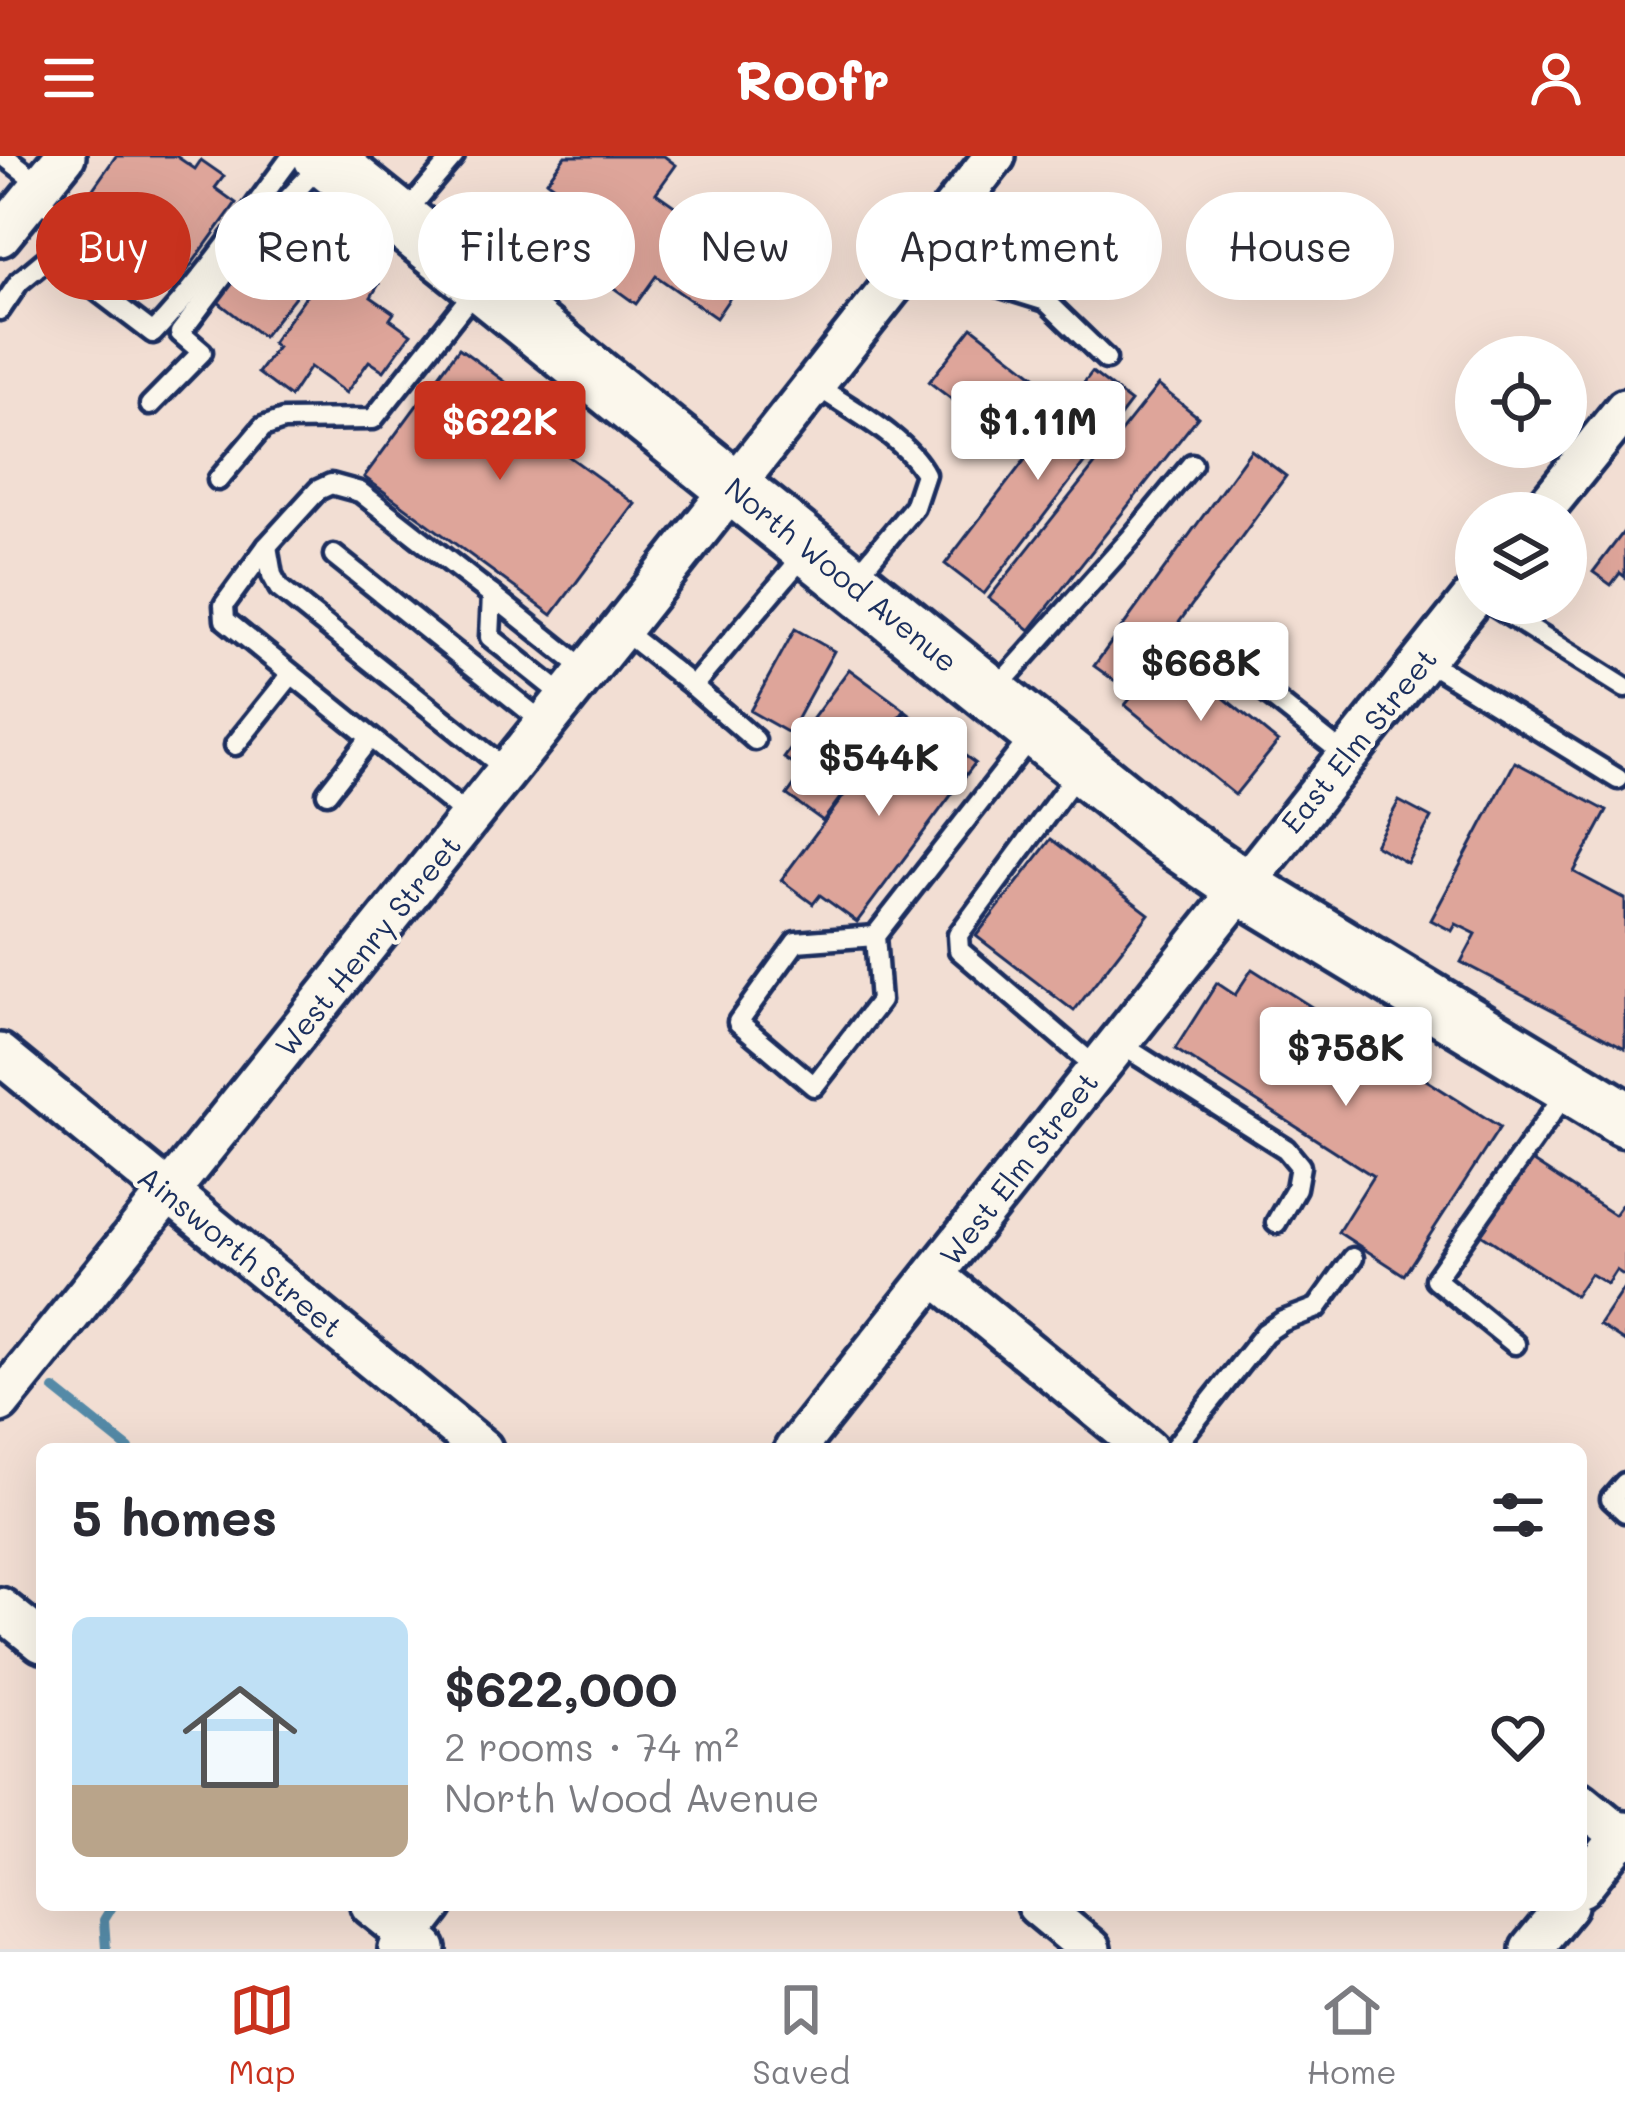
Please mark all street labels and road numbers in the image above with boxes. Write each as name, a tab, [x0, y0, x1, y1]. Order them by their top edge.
street label: North Wood Avenue	[717, 468, 967, 680]
street label: East Elm Street	[1271, 639, 1445, 841]
street label: West Henry Street	[265, 826, 469, 1064]
street label: West Elm Street	[930, 1063, 1106, 1273]
street label: Ainsworth Street	[130, 1156, 352, 1346]

